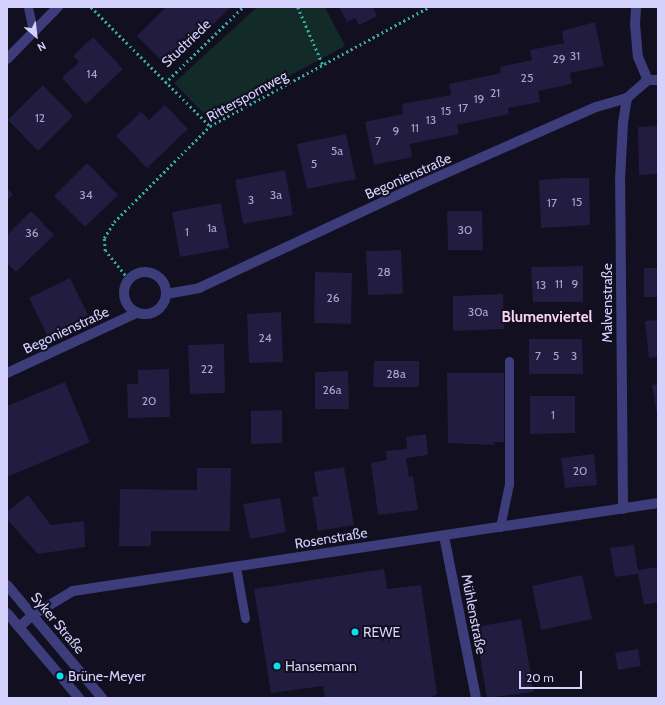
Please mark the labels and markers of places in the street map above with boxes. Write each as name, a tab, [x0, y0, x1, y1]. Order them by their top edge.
place label: REWE	[363, 624, 400, 640]
marker: REWE	[350, 627, 360, 637]
place label: Hansemann	[285, 658, 357, 674]
marker: Hansemann	[272, 661, 282, 671]
place label: Brüne-Meyer	[68, 668, 146, 684]
marker: Brüne-Meyer	[55, 671, 65, 681]

